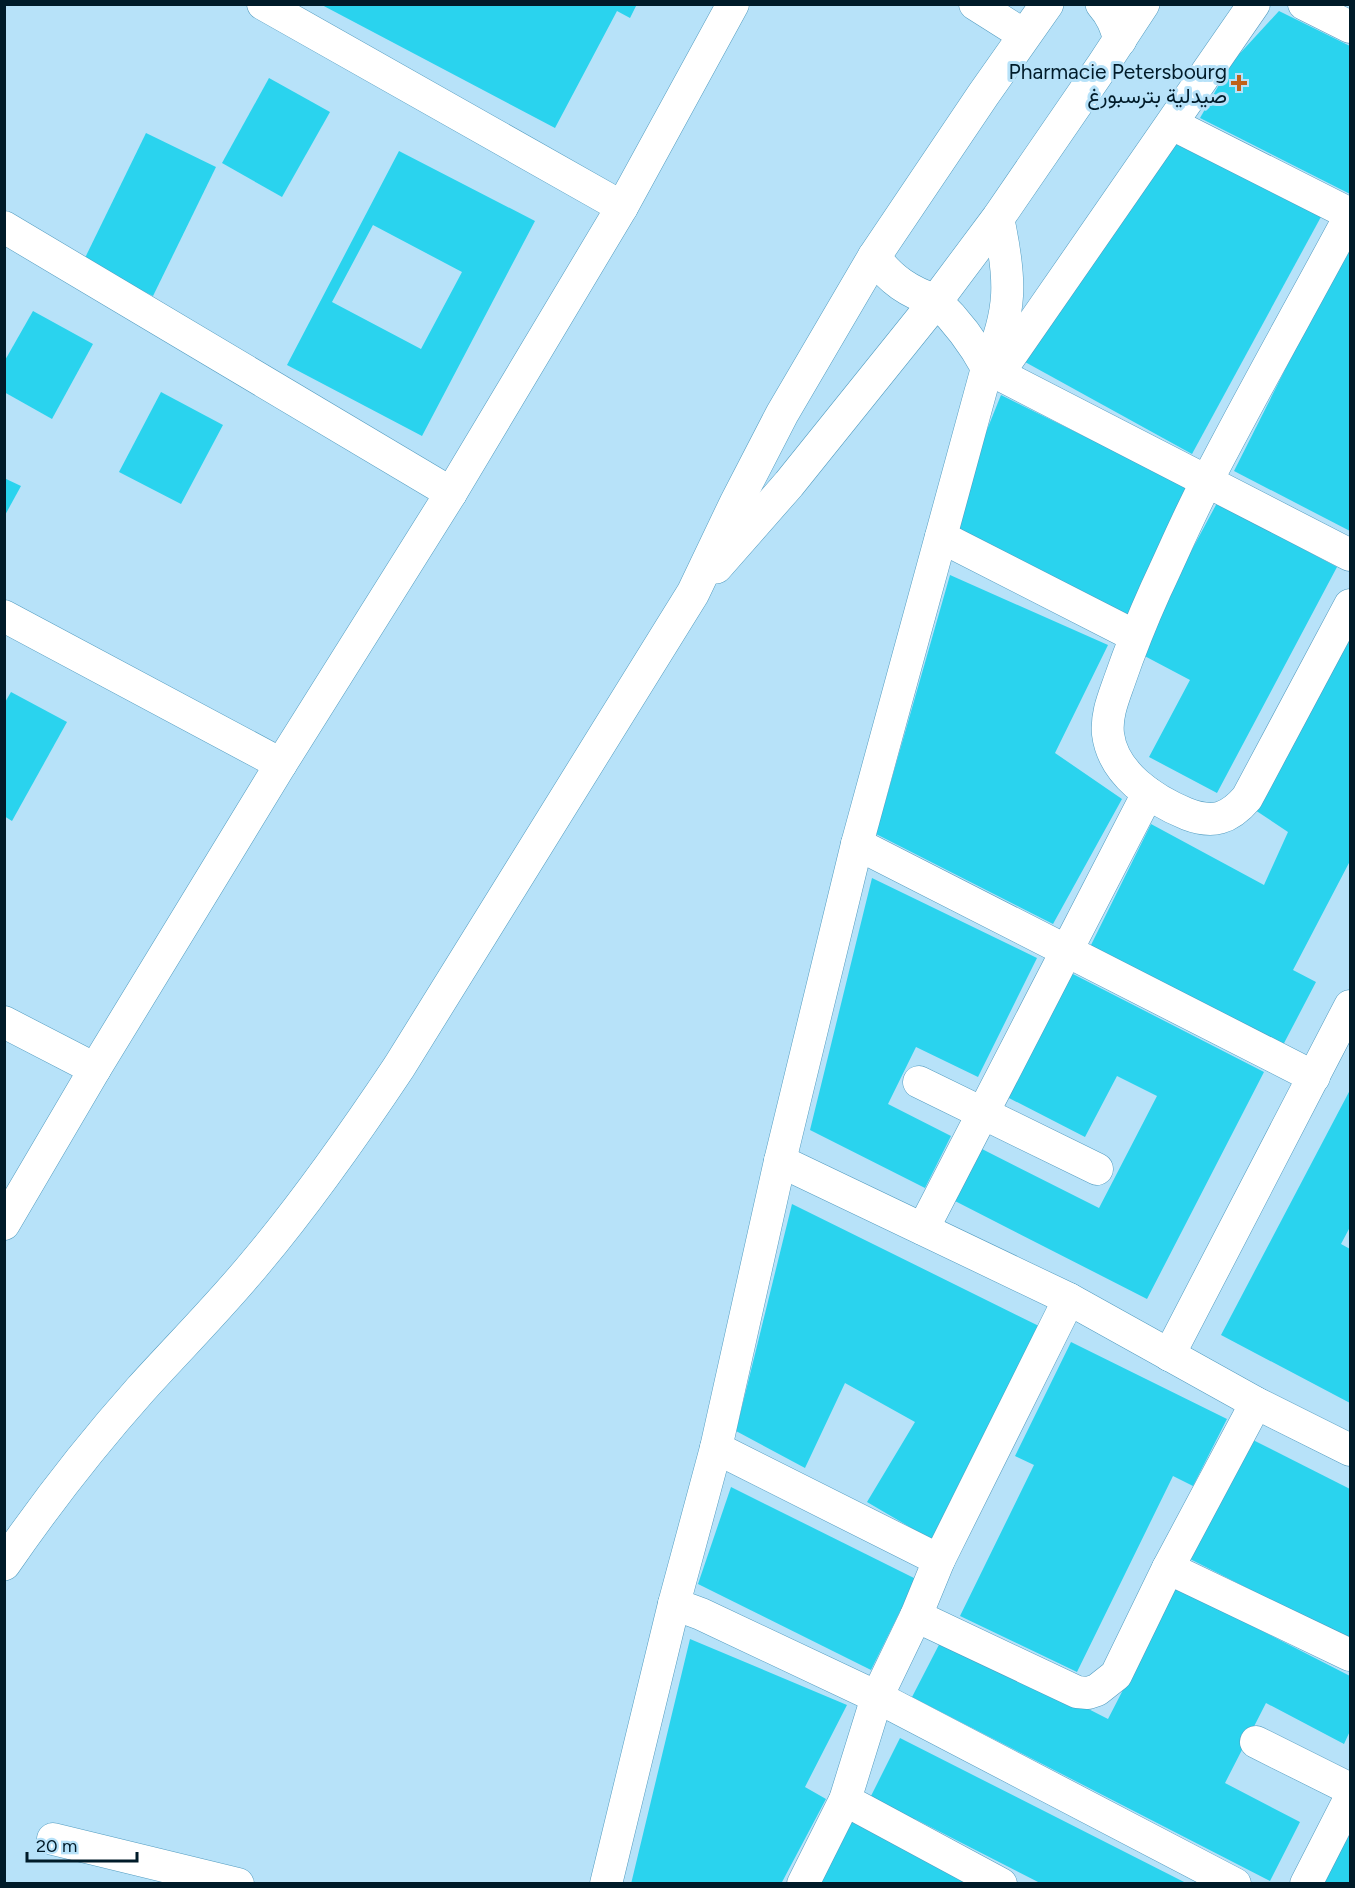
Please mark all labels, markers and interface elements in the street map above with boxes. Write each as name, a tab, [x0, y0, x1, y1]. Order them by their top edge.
place label: Pharmacie Petersbourg صيدلية بترسبورغ	[1009, 59, 1227, 110]
marker: Pharmacie Petersbourg صيدلية بترسبورغ	[1232, 76, 1246, 90]
scale bar	[27, 1825, 136, 1863]
text: 20 m	[36, 1835, 77, 1857]

